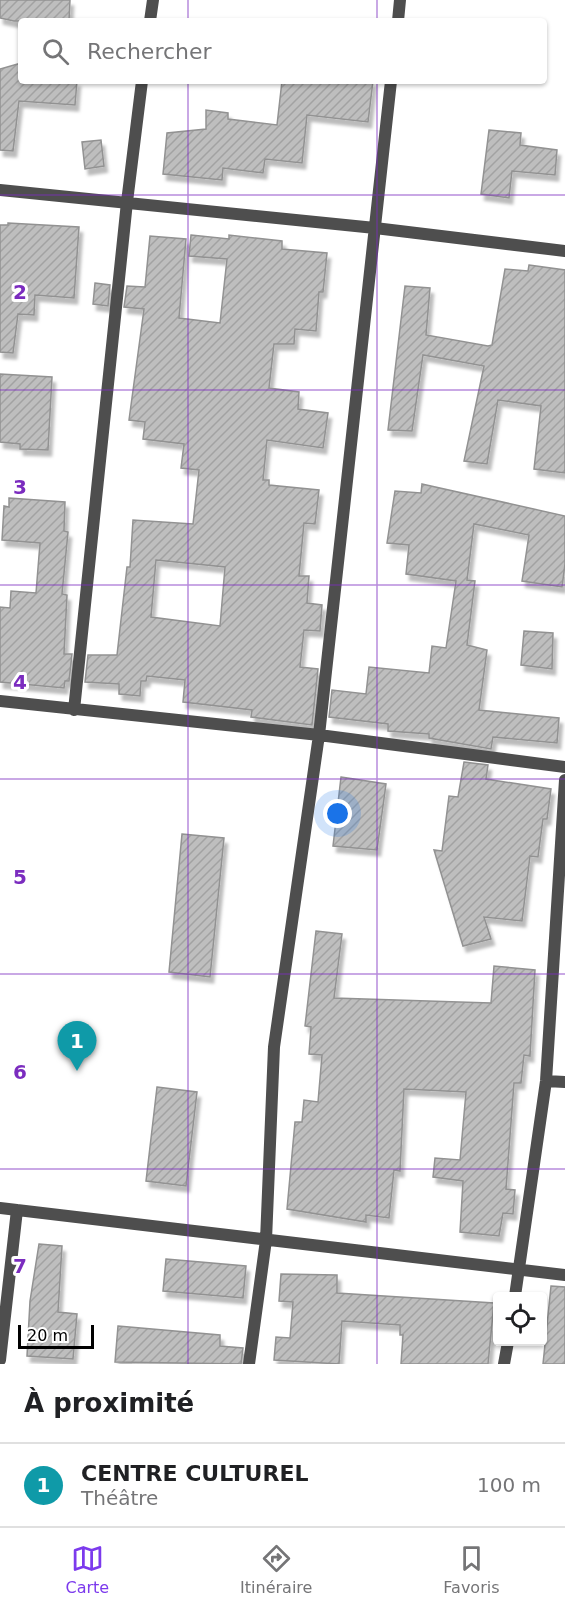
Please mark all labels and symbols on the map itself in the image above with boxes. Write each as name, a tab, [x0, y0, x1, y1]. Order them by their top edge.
text: 2	[13, 280, 27, 304]
text: 3	[13, 475, 27, 499]
text: 4	[13, 670, 27, 694]
your location	[323, 799, 352, 828]
text: 5	[13, 865, 27, 889]
pin: 1	[58, 1022, 97, 1071]
text: 6	[13, 1060, 27, 1084]
text: 7	[13, 1254, 27, 1278]
scale bar	[18, 1322, 94, 1350]

